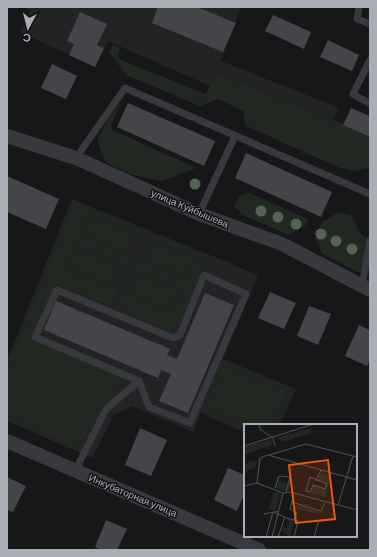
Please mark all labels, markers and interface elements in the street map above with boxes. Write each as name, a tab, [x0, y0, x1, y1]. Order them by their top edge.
north arrow	[8, 8, 48, 48]
text: С	[22, 31, 31, 45]
street label: улица Куйбышева	[149, 186, 231, 230]
inset map	[244, 424, 357, 537]
street label: Инкубаторная улица	[87, 471, 179, 519]

